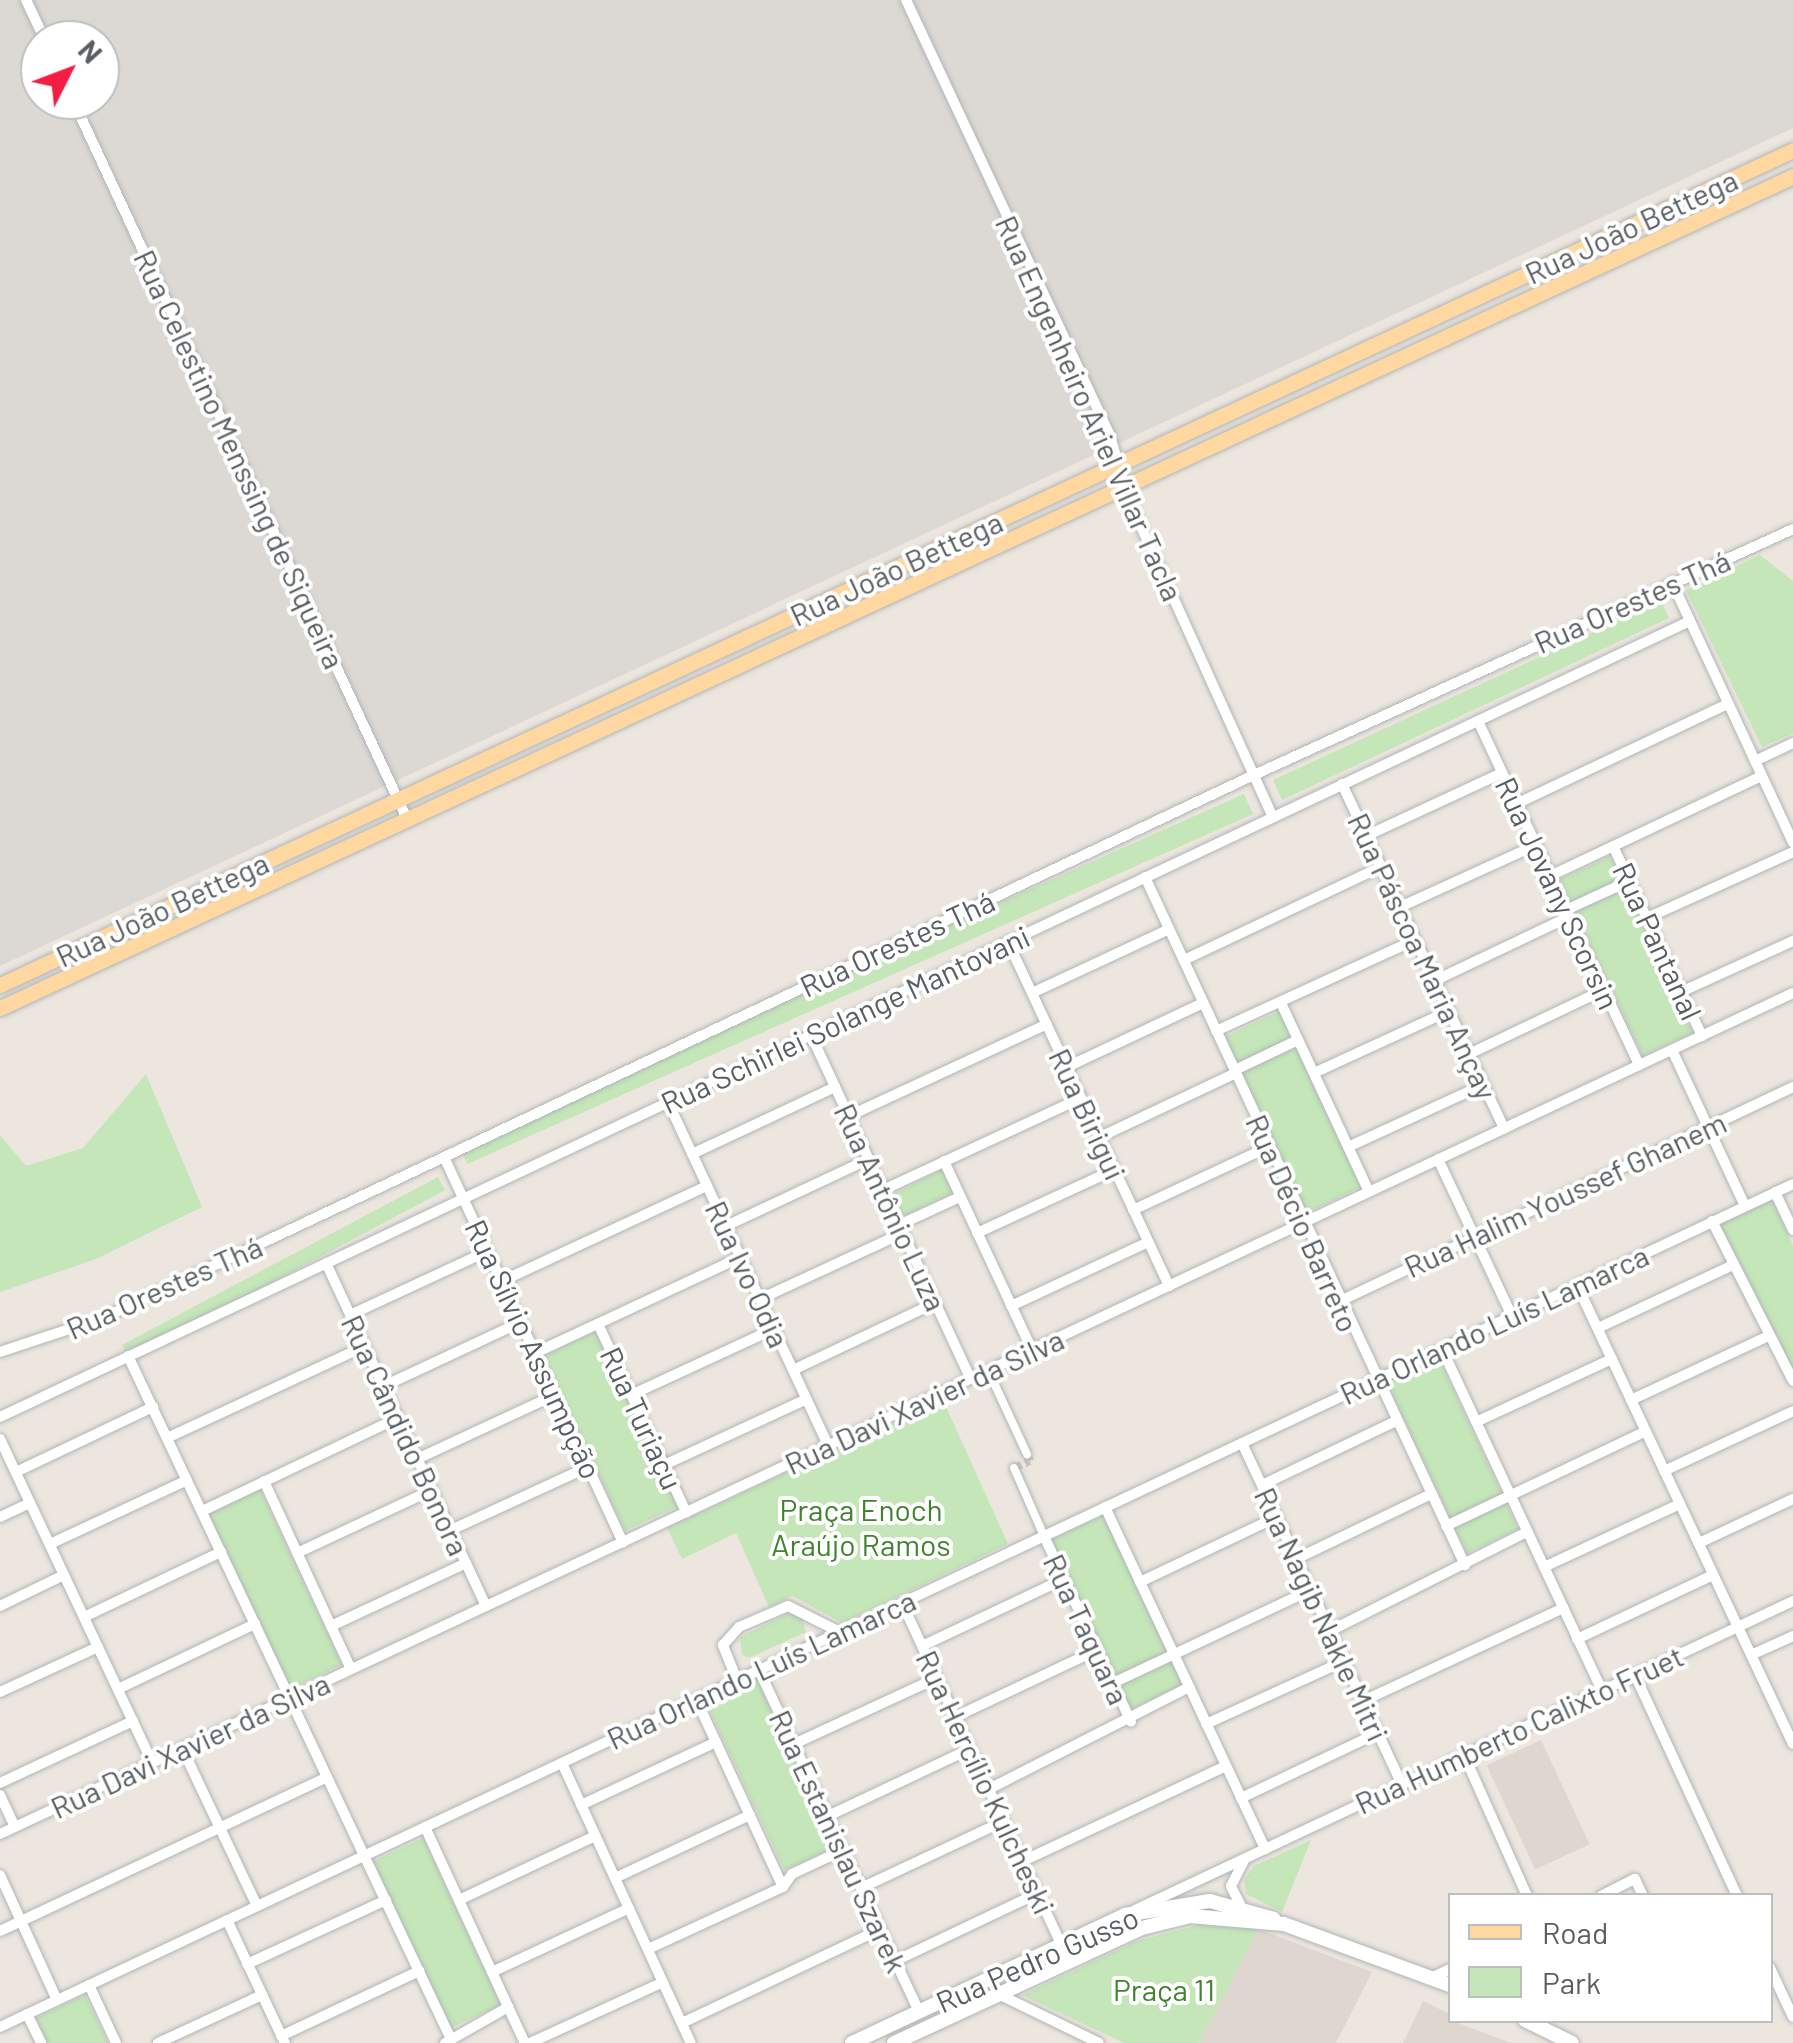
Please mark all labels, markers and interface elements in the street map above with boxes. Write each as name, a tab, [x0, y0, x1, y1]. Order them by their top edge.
north arrow	[20, 20, 120, 120]
text: N	[72, 33, 110, 70]
street label: Rua João Bettega	[1519, 161, 1743, 291]
street label: Rua Engenheiro Ariel Villar Tacla	[989, 210, 1191, 606]
street label: Rua Celestino Menssing de Siqueira	[127, 244, 353, 674]
street label: Rua João Bettega	[784, 503, 1008, 633]
street label: Rua Orestes Thá	[1529, 542, 1735, 660]
street label: Rua Jovany Scorsin	[1488, 771, 1628, 1015]
street label: Rua Páscoa Maria Ançay	[1341, 807, 1505, 1105]
street label: Rua João Bettega	[50, 844, 274, 974]
street label: Rua Pantanal	[1606, 857, 1710, 1025]
street label: Rua Orestes Thá	[794, 882, 1000, 1004]
street label: Rua Schirlei Solange Mantovani	[655, 918, 1035, 1120]
street label: Rua Birigui	[1042, 1043, 1134, 1185]
street label: Rua Antônio Luza	[827, 1098, 955, 1316]
street label: Rua Halim Youssef Ghanem	[1398, 1103, 1732, 1285]
street label: Rua Décio Barreto	[1239, 1109, 1367, 1337]
street label: Rua Ivo Odia	[698, 1195, 798, 1353]
street label: Rua Sílvio Assumpção	[458, 1214, 610, 1484]
street label: Rua Orestes Thá	[61, 1228, 267, 1346]
street label: Rua Orlando Luís Lamarca	[1334, 1237, 1654, 1411]
street label: Rua Cândido Bonora	[334, 1309, 478, 1561]
street label: Rua Davi Xavier da Silva	[779, 1321, 1069, 1481]
street label: Rua Turiaçu	[593, 1341, 691, 1495]
street label: Rua Nagib Nakle Mitri	[1247, 1482, 1397, 1746]
park label: Praça Enoch Araújo Ramos	[771, 1491, 951, 1562]
street label: Rua Taquara	[1036, 1548, 1138, 1710]
street label: Rua Orlando Luís Lamarca	[601, 1582, 921, 1756]
street label: Rua Humberto Calixto Fruet	[1349, 1637, 1689, 1821]
street label: Rua Hercílio Kulcheski	[909, 1644, 1063, 1920]
street label: Rua Davi Xavier da Silva	[45, 1665, 335, 1825]
street label: Rua Estanislau Szarek	[762, 1704, 916, 1978]
legend	[1448, 1893, 1773, 2023]
street label: Rua Pedro Gusso	[930, 1898, 1144, 2020]
text: Road	[1542, 1914, 1608, 1950]
text: Park	[1542, 1964, 1601, 2000]
park label: Praça 11	[1113, 1971, 1215, 2007]

